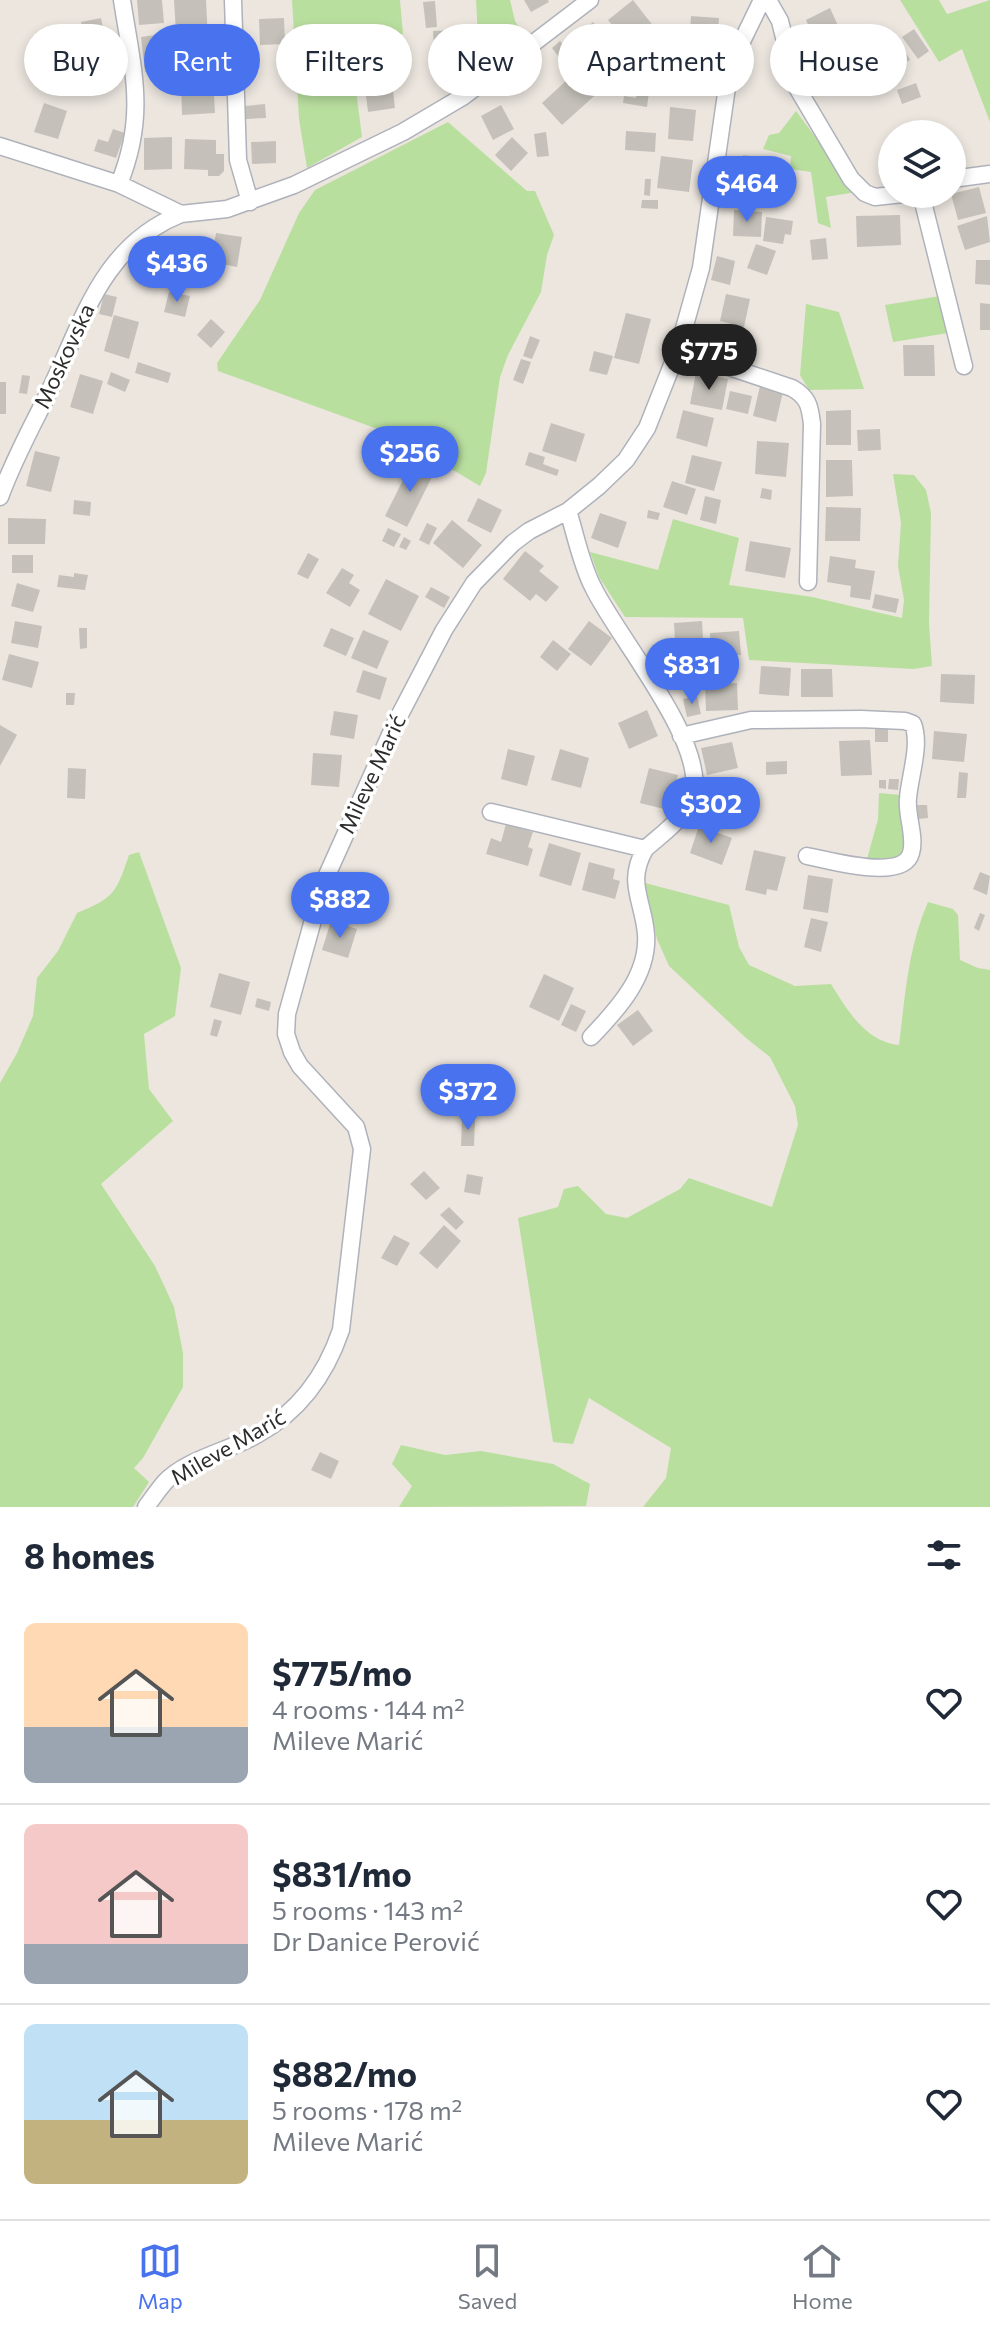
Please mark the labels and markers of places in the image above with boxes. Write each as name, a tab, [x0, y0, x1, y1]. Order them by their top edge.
pin: $464	[700, 156, 794, 224]
pin: $436	[130, 236, 224, 304]
pin: $775	[662, 324, 756, 392]
pin: $256	[363, 426, 457, 494]
pin: $831	[645, 638, 739, 706]
pin: $302	[664, 777, 758, 845]
pin: $882	[293, 872, 387, 940]
pin: $372	[421, 1064, 515, 1132]

